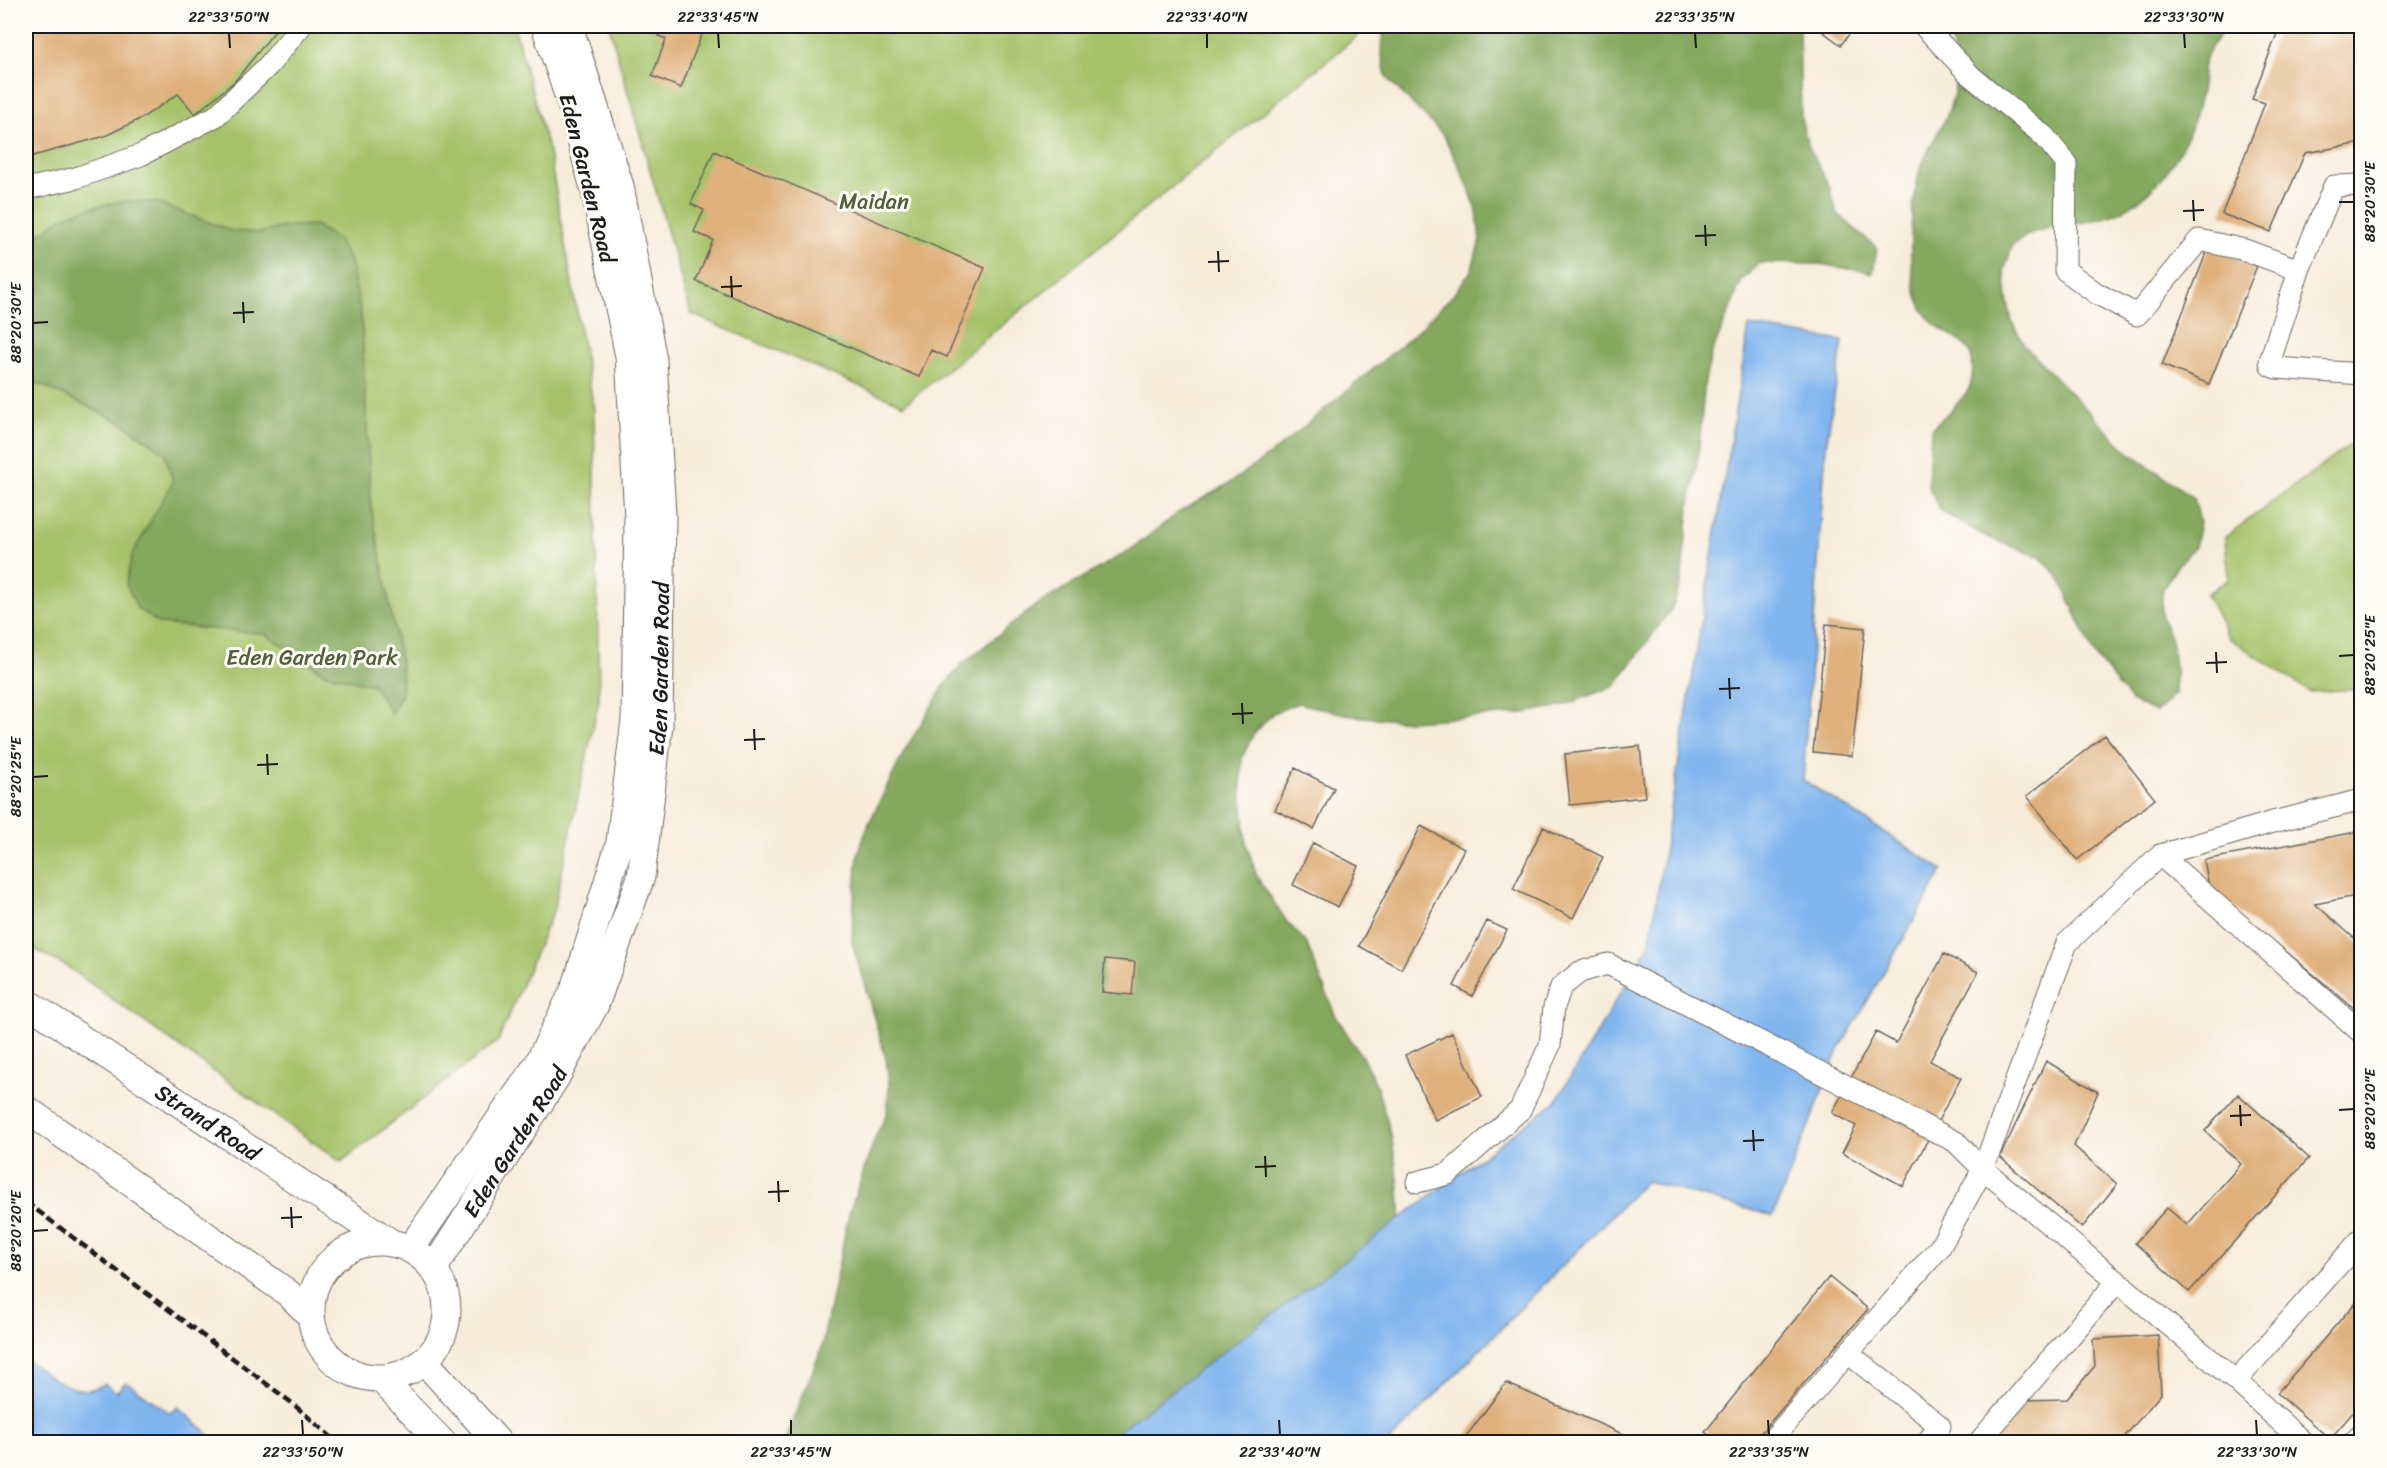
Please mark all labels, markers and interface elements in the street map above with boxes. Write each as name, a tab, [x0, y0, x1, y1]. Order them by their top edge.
text: 22°33'50"N	[188, 4, 270, 30]
text: 22°33'45"N	[678, 4, 759, 30]
text: 22°33'40"N	[1166, 4, 1248, 30]
text: 22°33'35"N	[1655, 4, 1735, 30]
text: 22°33'30"N	[2144, 4, 2225, 30]
street label: Eden Garden Road	[548, 89, 628, 268]
text: 88°20'30"E	[2357, 160, 2383, 242]
park label: Maidan	[839, 182, 909, 221]
text: 88°20'30"E	[3, 281, 29, 363]
street label: Eden Garden Road	[637, 580, 681, 758]
text: 88°20'25"E	[2357, 613, 2383, 695]
park label: Eden Garden Park	[226, 638, 398, 677]
text: 88°20'25"E	[3, 735, 29, 817]
street label: Eden Garden Road	[452, 1058, 579, 1226]
text: 88°20'20"E	[2357, 1067, 2383, 1149]
street label: Strand Road	[147, 1073, 270, 1172]
text: 88°20'20"E	[3, 1189, 29, 1271]
text: 22°33'50"N	[262, 1439, 344, 1465]
text: 22°33'45"N	[751, 1439, 832, 1465]
text: 22°33'40"N	[1239, 1439, 1321, 1465]
text: 22°33'35"N	[1729, 1439, 1809, 1465]
text: 22°33'30"N	[2217, 1439, 2298, 1465]

